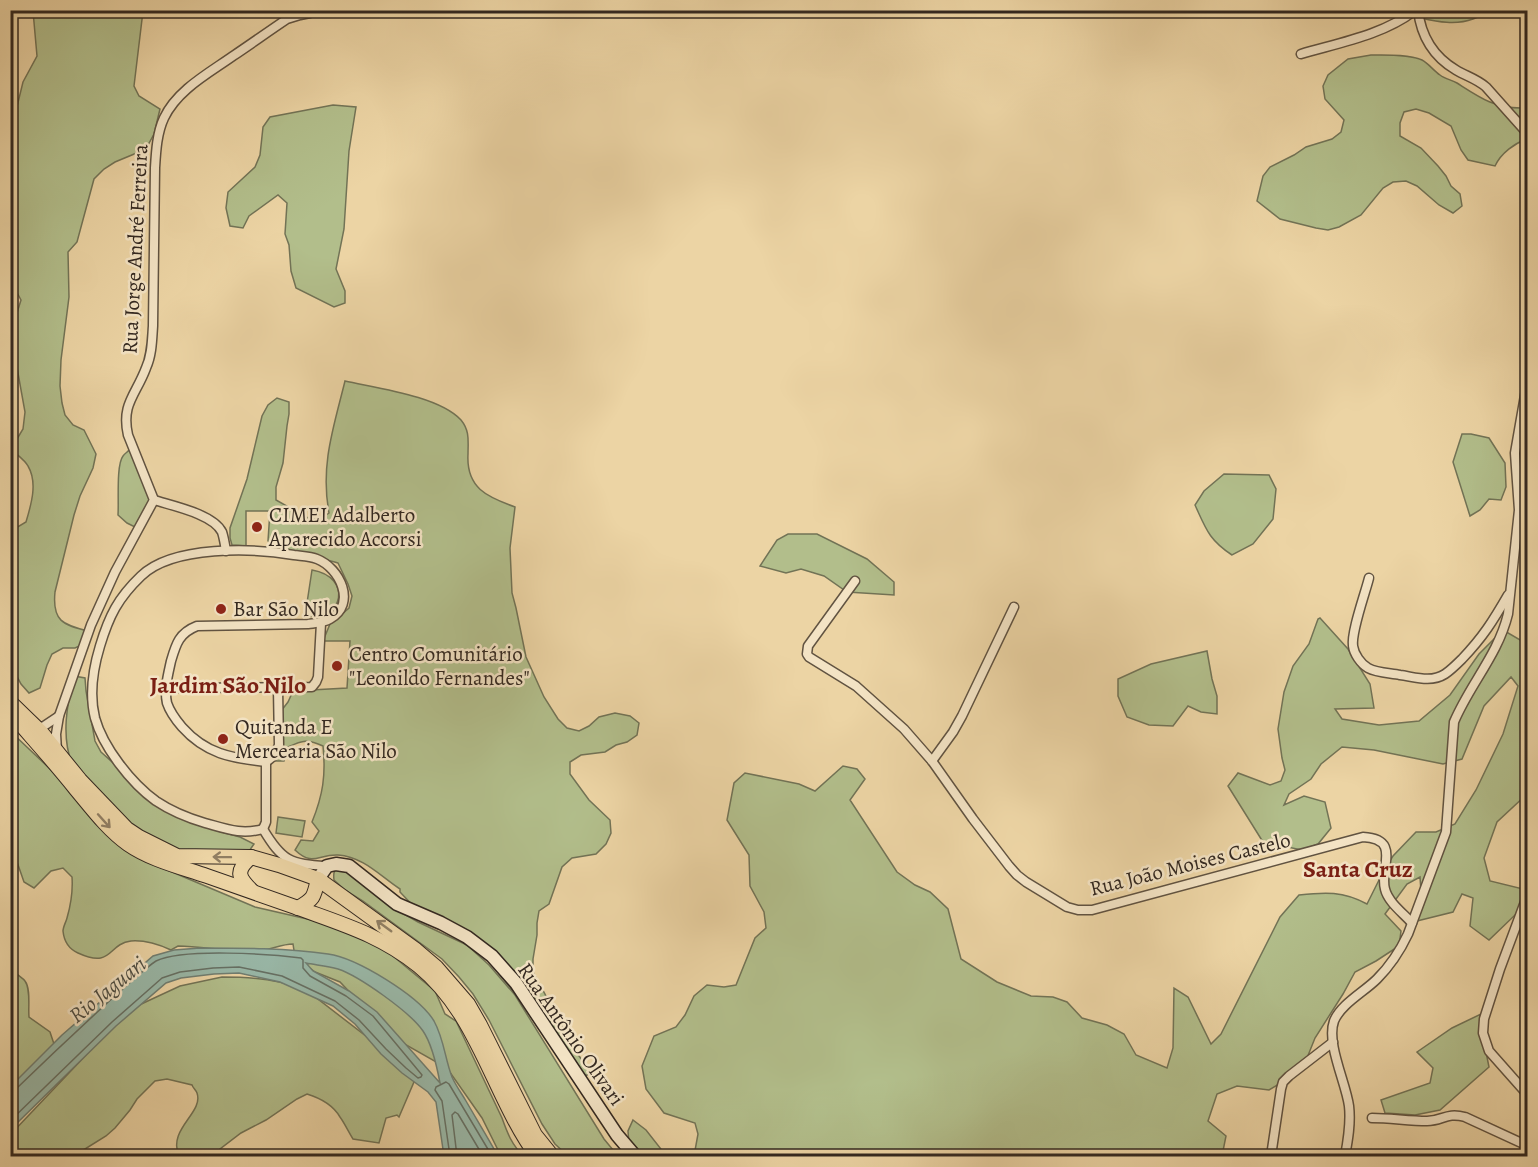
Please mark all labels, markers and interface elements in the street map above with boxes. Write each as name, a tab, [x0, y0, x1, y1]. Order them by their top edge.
street label: Rua Jorge André Ferreira	[116, 143, 154, 355]
place label: CIMEI Adalberto Aparecido Accorsi	[268, 501, 422, 553]
marker: CIMEI Adalberto Aparecido Accorsi	[250, 520, 264, 534]
place label: Bar São Nilo	[233, 595, 339, 623]
marker: Bar São Nilo	[214, 602, 228, 616]
place label: Centro Comunitário "Leonildo Fernandes"	[349, 640, 530, 692]
marker: Centro Comunitário "Leonildo Fernandes"	[330, 659, 344, 673]
district label: Jardim São Nilo	[150, 669, 306, 701]
place label: Quitanda E Mercearia São Nilo	[235, 713, 397, 765]
marker: Quitanda E Mercearia São Nilo	[216, 732, 230, 746]
one-way arrow	[96, 813, 110, 828]
street label: Rua João Moises Castelo	[1087, 826, 1293, 902]
one-way arrow	[212, 851, 232, 863]
district label: Santa Cruz	[1303, 853, 1413, 885]
one-way arrow	[376, 920, 392, 933]
water label: Rio Jaguari	[63, 949, 153, 1030]
street label: Rua Antônio Olivari	[511, 957, 631, 1111]

